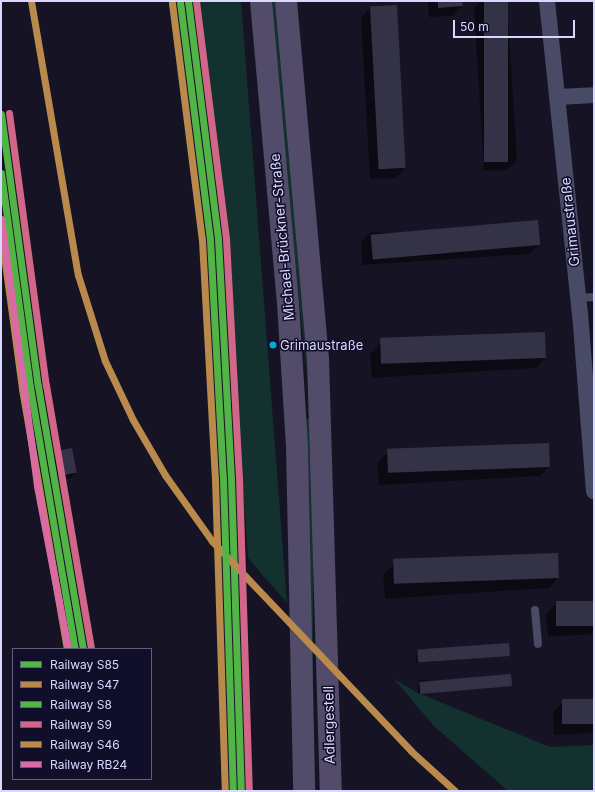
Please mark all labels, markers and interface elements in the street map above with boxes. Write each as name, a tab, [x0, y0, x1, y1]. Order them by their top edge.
scale bar	[455, 12, 577, 38]
text: 50 m	[460, 19, 489, 34]
street label: Michael-Brückner-Straße	[266, 153, 298, 321]
street label: Grimaustraße	[557, 177, 583, 267]
place label: Grimaustraße	[280, 337, 363, 353]
marker: Grimaustraße	[268, 340, 278, 350]
legend	[12, 648, 152, 780]
text: Railway S85	[50, 657, 119, 672]
text: Railway S47	[50, 677, 119, 692]
street label: Adlergestell	[320, 686, 338, 764]
text: Railway S8	[50, 697, 112, 712]
text: Railway S9	[50, 717, 112, 732]
text: Railway S46	[50, 737, 120, 752]
text: Railway RB24	[50, 757, 127, 772]

